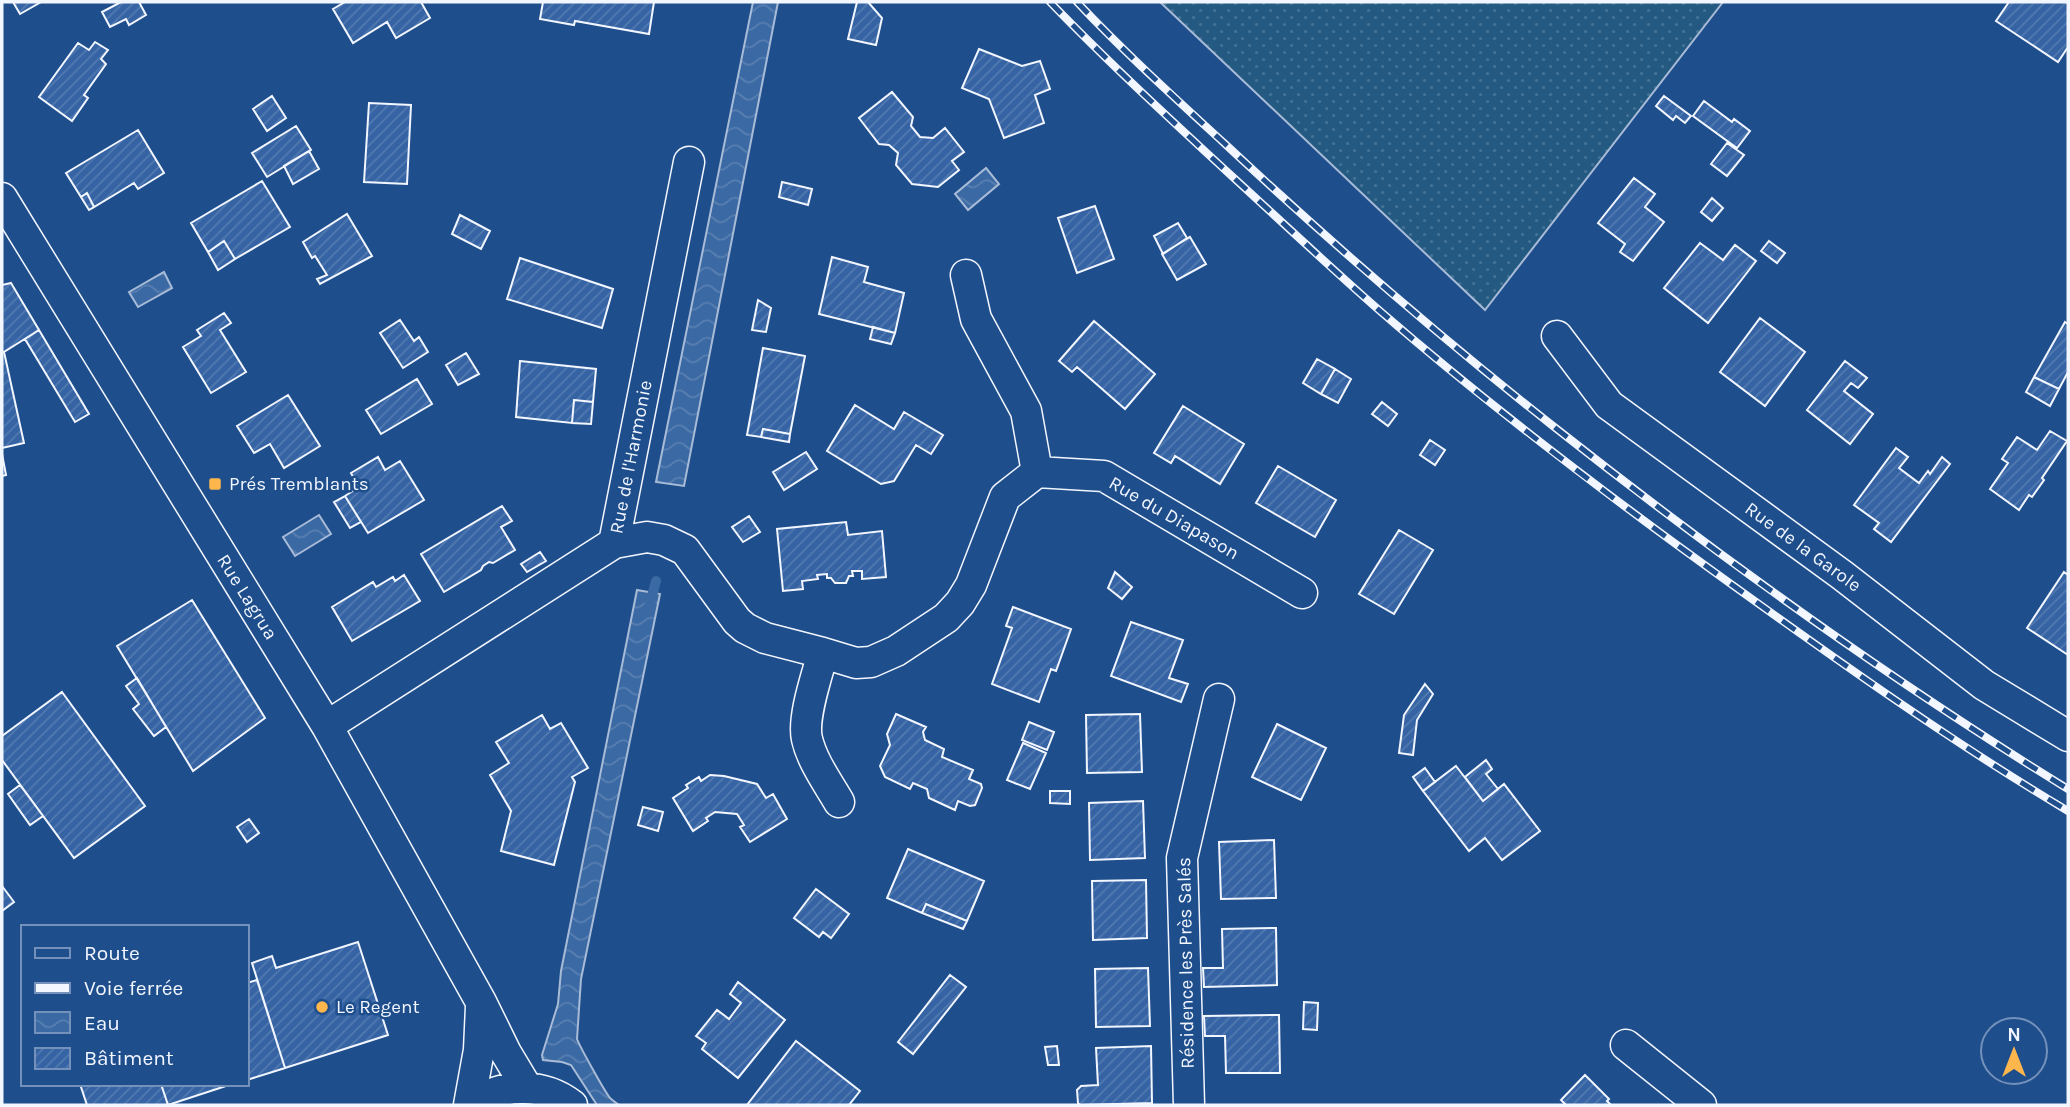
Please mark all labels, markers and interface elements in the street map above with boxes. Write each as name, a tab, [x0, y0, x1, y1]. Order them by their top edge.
street label: Rue de l'Harmonie	[605, 378, 657, 536]
street label: Rue du Diapason	[1105, 472, 1243, 564]
place label: Prés Tremblants	[229, 473, 369, 495]
marker: Prés Tremblants	[207, 476, 223, 492]
street label: Rue de la Garole	[1741, 497, 1865, 597]
street label: Rue Lagrua	[212, 550, 282, 644]
street label: Résidence les Près Salés	[1173, 857, 1199, 1069]
legend	[21, 925, 248, 1086]
text: Route	[84, 941, 140, 965]
text: Voie ferrée	[84, 976, 183, 1000]
place label: Le Regent	[336, 996, 420, 1018]
marker: Le Regent	[314, 999, 330, 1015]
text: Eau	[84, 1011, 120, 1035]
north arrow	[1979, 1016, 2049, 1086]
text: N	[2007, 1024, 2021, 1046]
text: Bâtiment	[84, 1046, 174, 1070]

